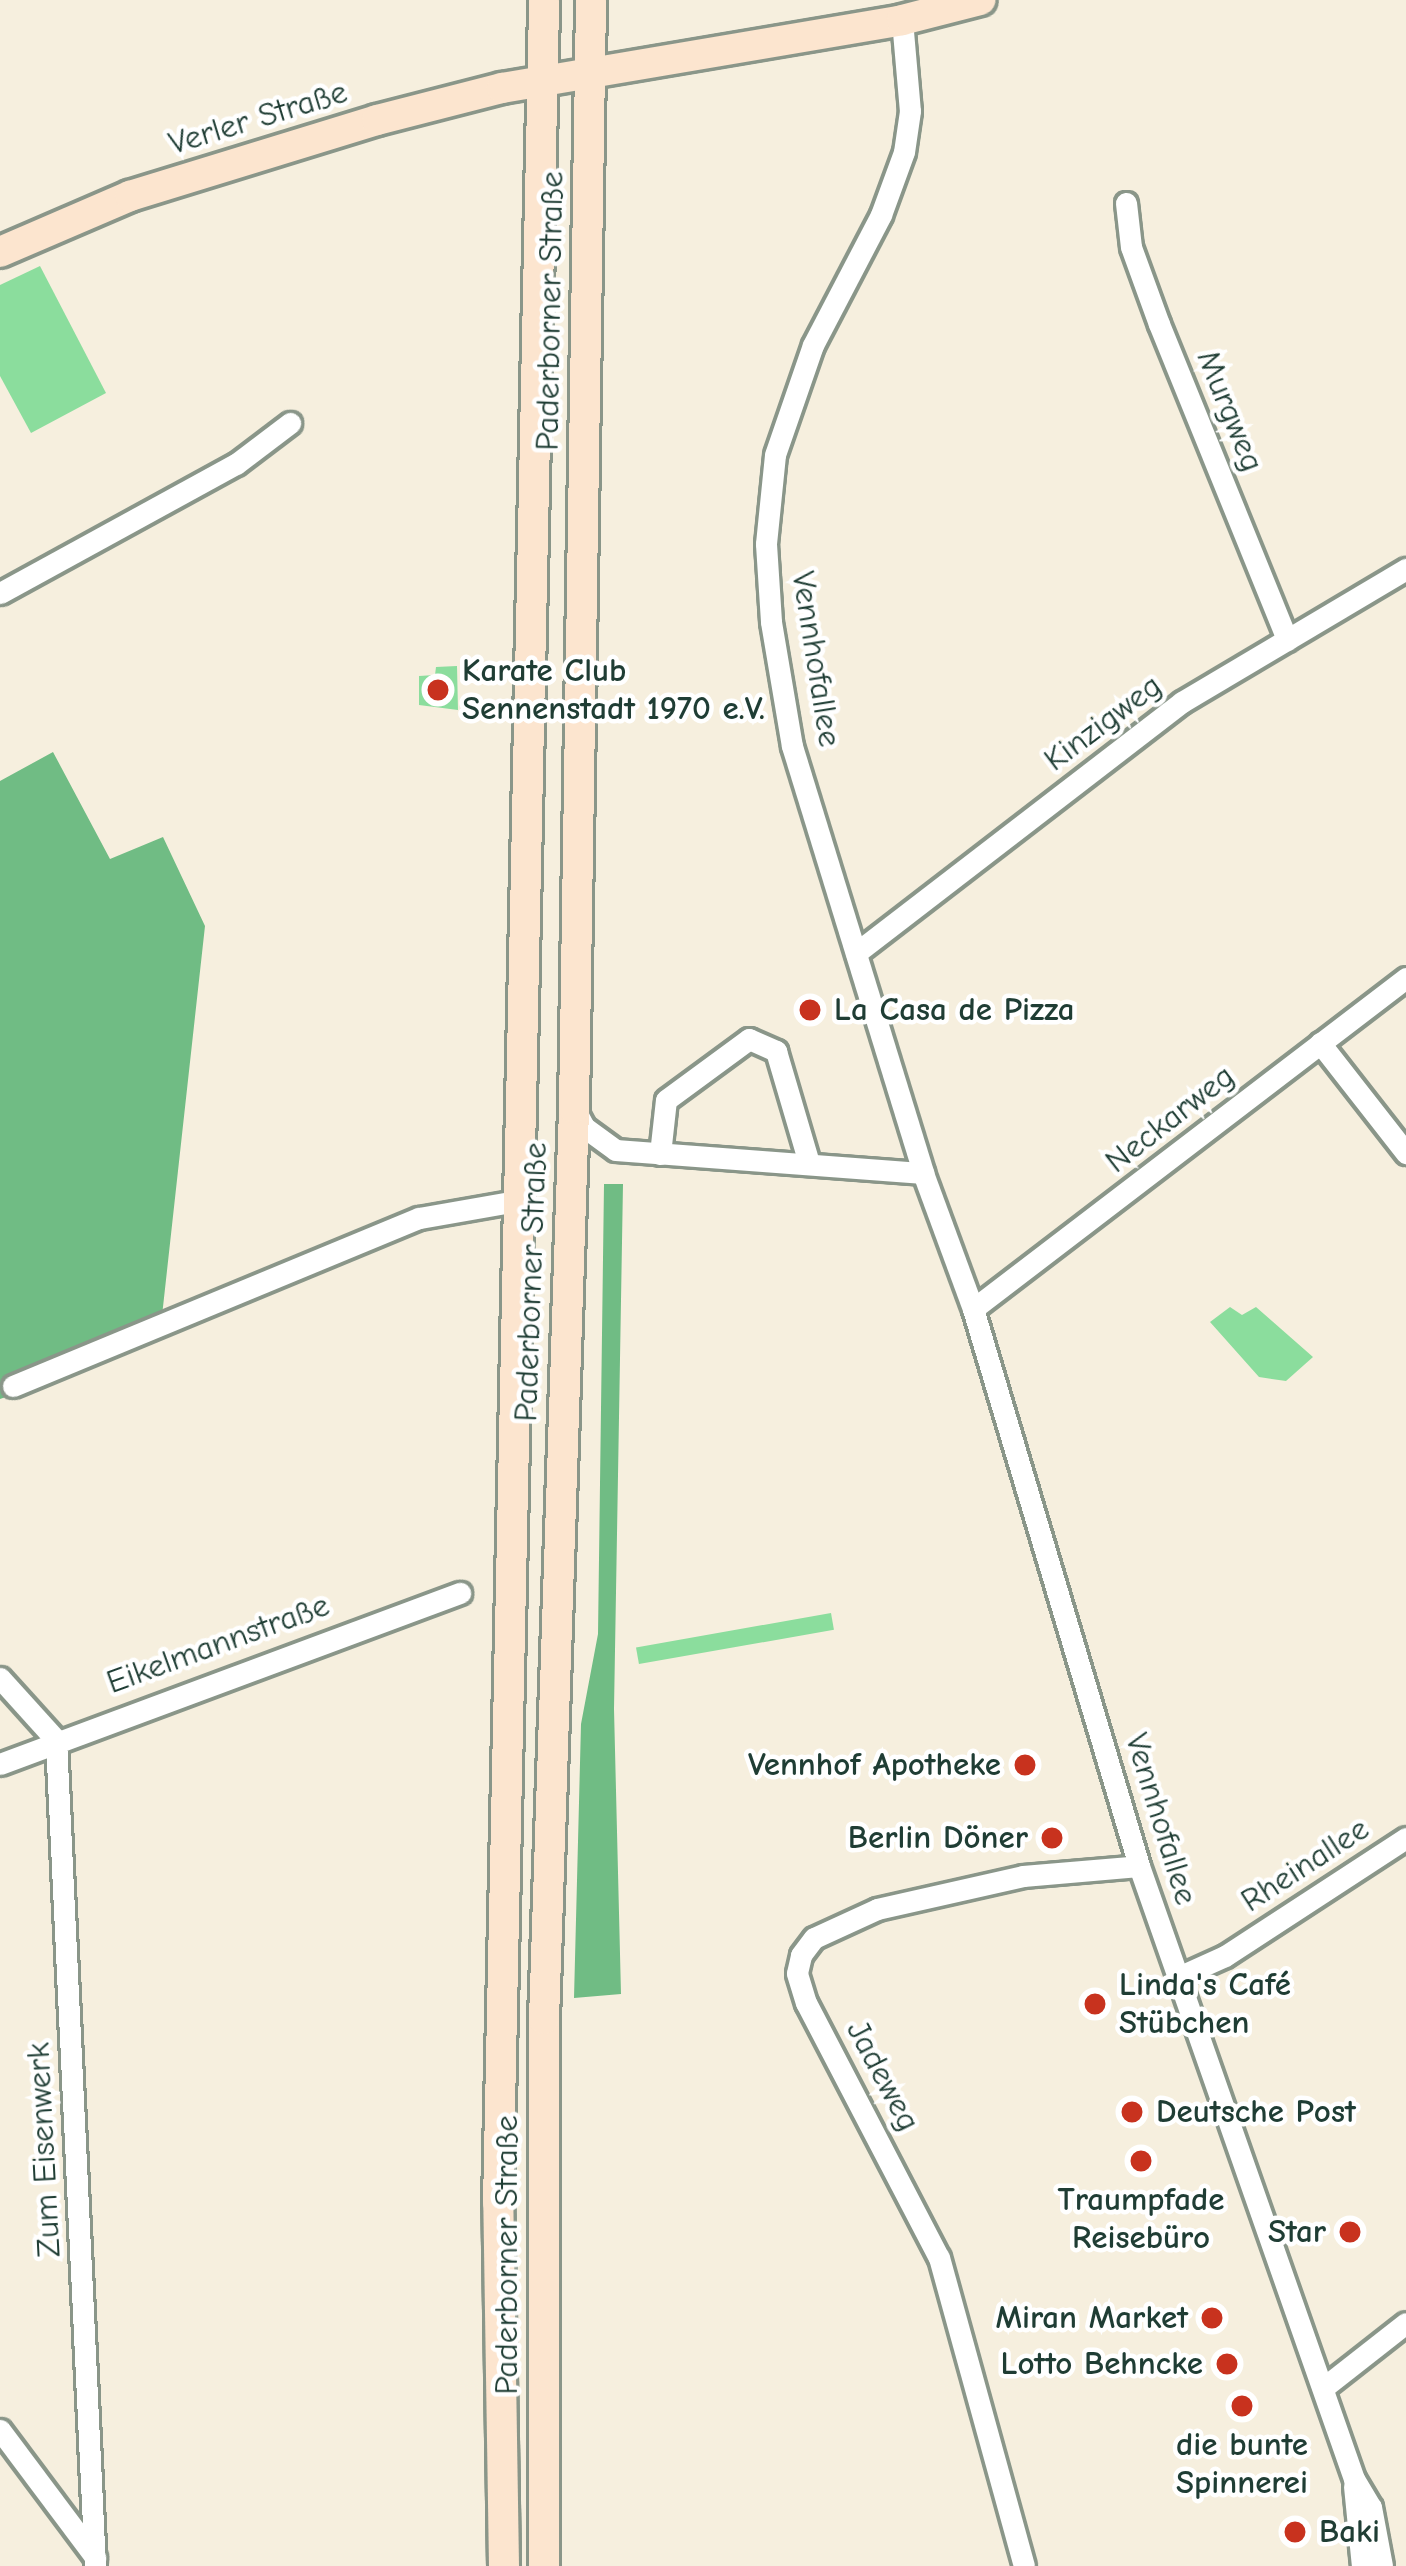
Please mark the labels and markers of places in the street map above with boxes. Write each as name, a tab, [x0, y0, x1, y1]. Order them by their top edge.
place label: Karate Club Sennenstadt 1970 e.V.	[462, 651, 765, 729]
marker: Karate Club Sennenstadt 1970 e.V.	[425, 677, 451, 703]
place label: La Casa de Pizza	[834, 990, 1075, 1030]
marker: La Casa de Pizza	[797, 997, 823, 1023]
place label: Vennhof Apotheke	[748, 1745, 1001, 1785]
marker: Vennhof Apotheke	[1012, 1752, 1038, 1778]
place label: Berlin Döner	[848, 1818, 1028, 1858]
marker: Berlin Döner	[1039, 1825, 1065, 1851]
place label: Linda's Café Stübchen	[1119, 1965, 1291, 2043]
marker: Linda's Café Stübchen	[1082, 1991, 1108, 2017]
place label: Deutsche Post	[1156, 2092, 1356, 2132]
marker: Deutsche Post	[1119, 2099, 1145, 2125]
marker: Traumpfade Reisebüro	[1128, 2148, 1154, 2174]
place label: Traumpfade Reisebüro	[1058, 2180, 1224, 2258]
place label: Star	[1268, 2212, 1326, 2252]
marker: Star	[1337, 2219, 1363, 2245]
place label: Miran Market	[995, 2298, 1188, 2338]
marker: Miran Market	[1199, 2305, 1225, 2331]
place label: Lotto Behncke	[1000, 2344, 1203, 2384]
marker: Lotto Behncke	[1214, 2351, 1240, 2377]
marker: die bunte Spinnerei	[1229, 2393, 1255, 2419]
place label: die bunte Spinnerei	[1176, 2425, 1308, 2503]
place label: Baki	[1319, 2512, 1380, 2552]
marker: Baki	[1282, 2519, 1308, 2545]

